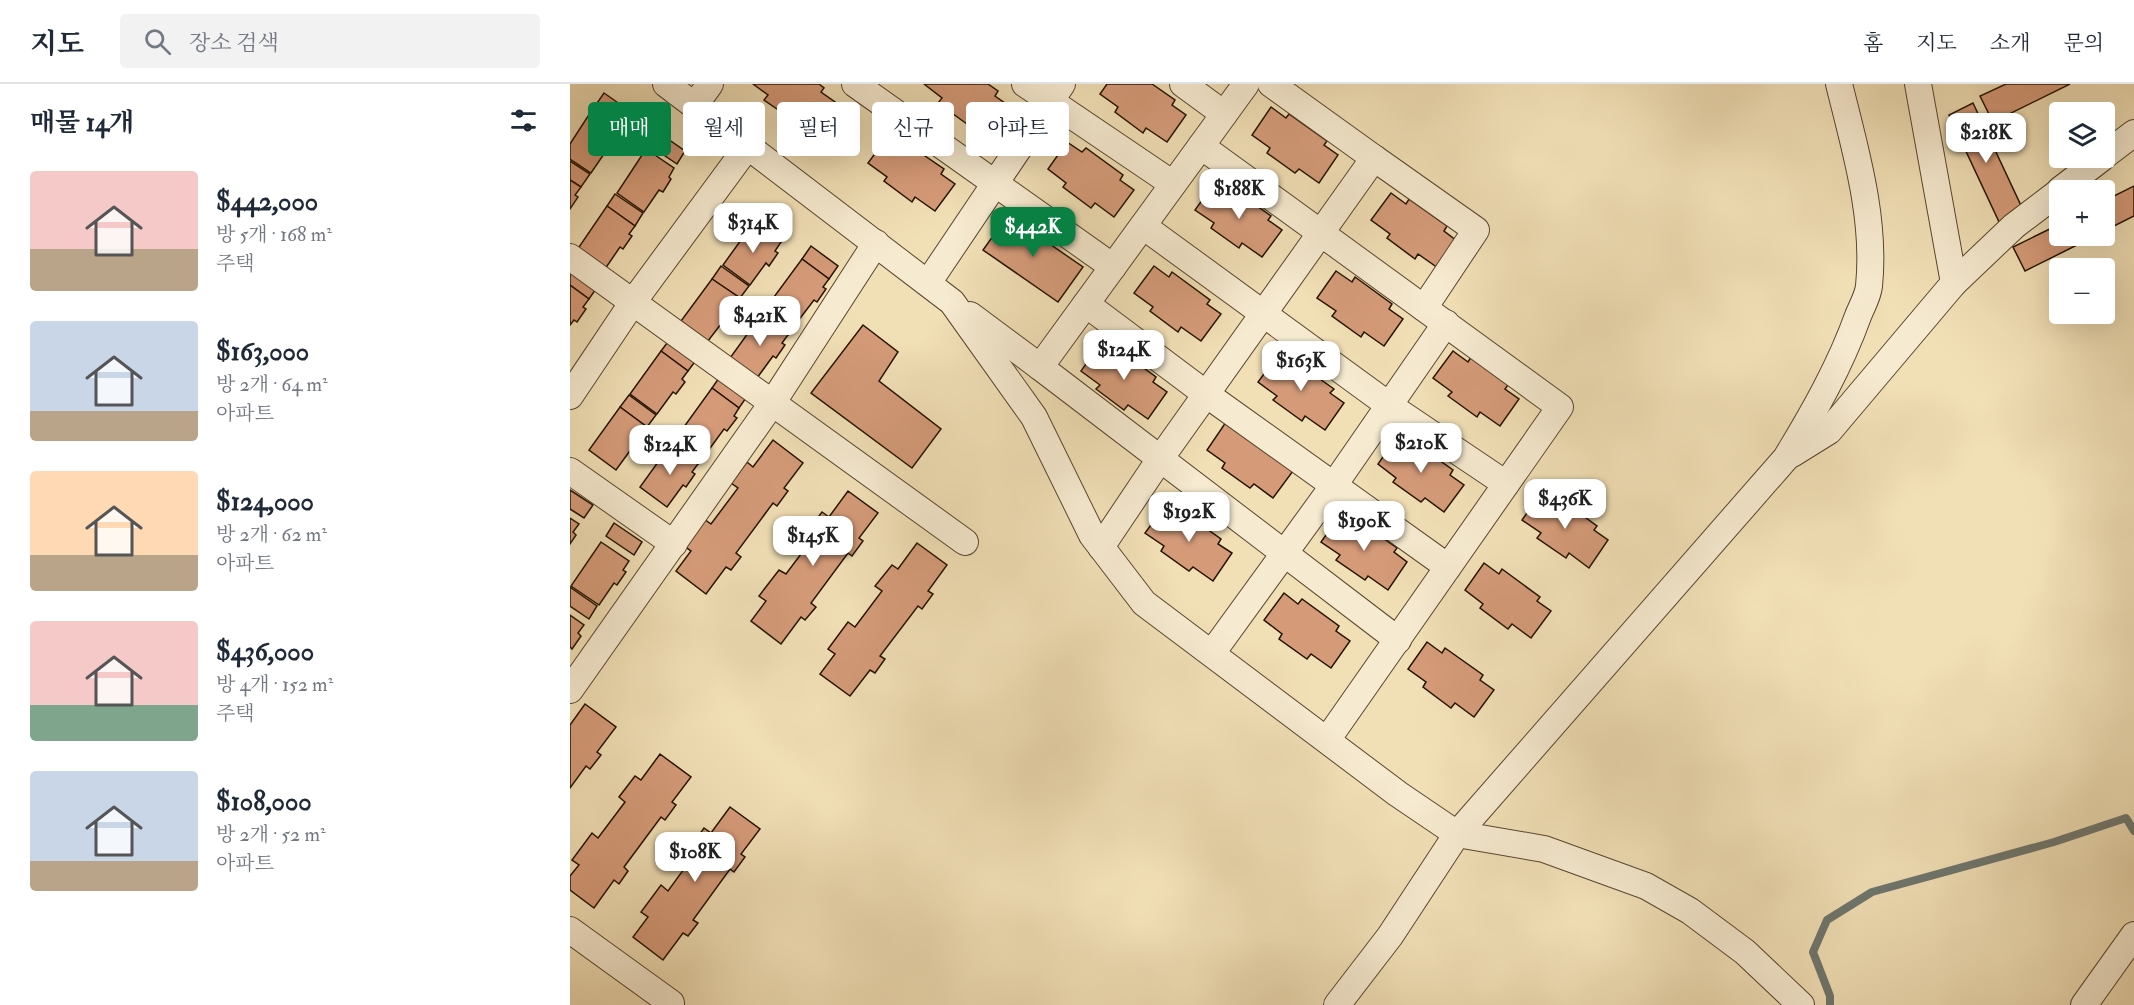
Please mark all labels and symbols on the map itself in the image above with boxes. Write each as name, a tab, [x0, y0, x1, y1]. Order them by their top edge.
pin: $218K	[1944, 113, 2028, 164]
pin: $188K	[1197, 169, 1281, 220]
pin: $314K	[711, 203, 795, 254]
pin: $442K	[991, 207, 1075, 258]
pin: $421K	[718, 296, 802, 347]
pin: $124K	[1082, 330, 1166, 381]
pin: $163K	[1259, 341, 1343, 392]
pin: $210K	[1379, 423, 1463, 474]
pin: $124K	[628, 425, 712, 476]
pin: $436K	[1523, 479, 1607, 530]
pin: $192K	[1147, 492, 1231, 543]
pin: $190K	[1322, 501, 1406, 552]
pin: $145K	[771, 516, 855, 567]
pin: $108K	[653, 832, 737, 883]

